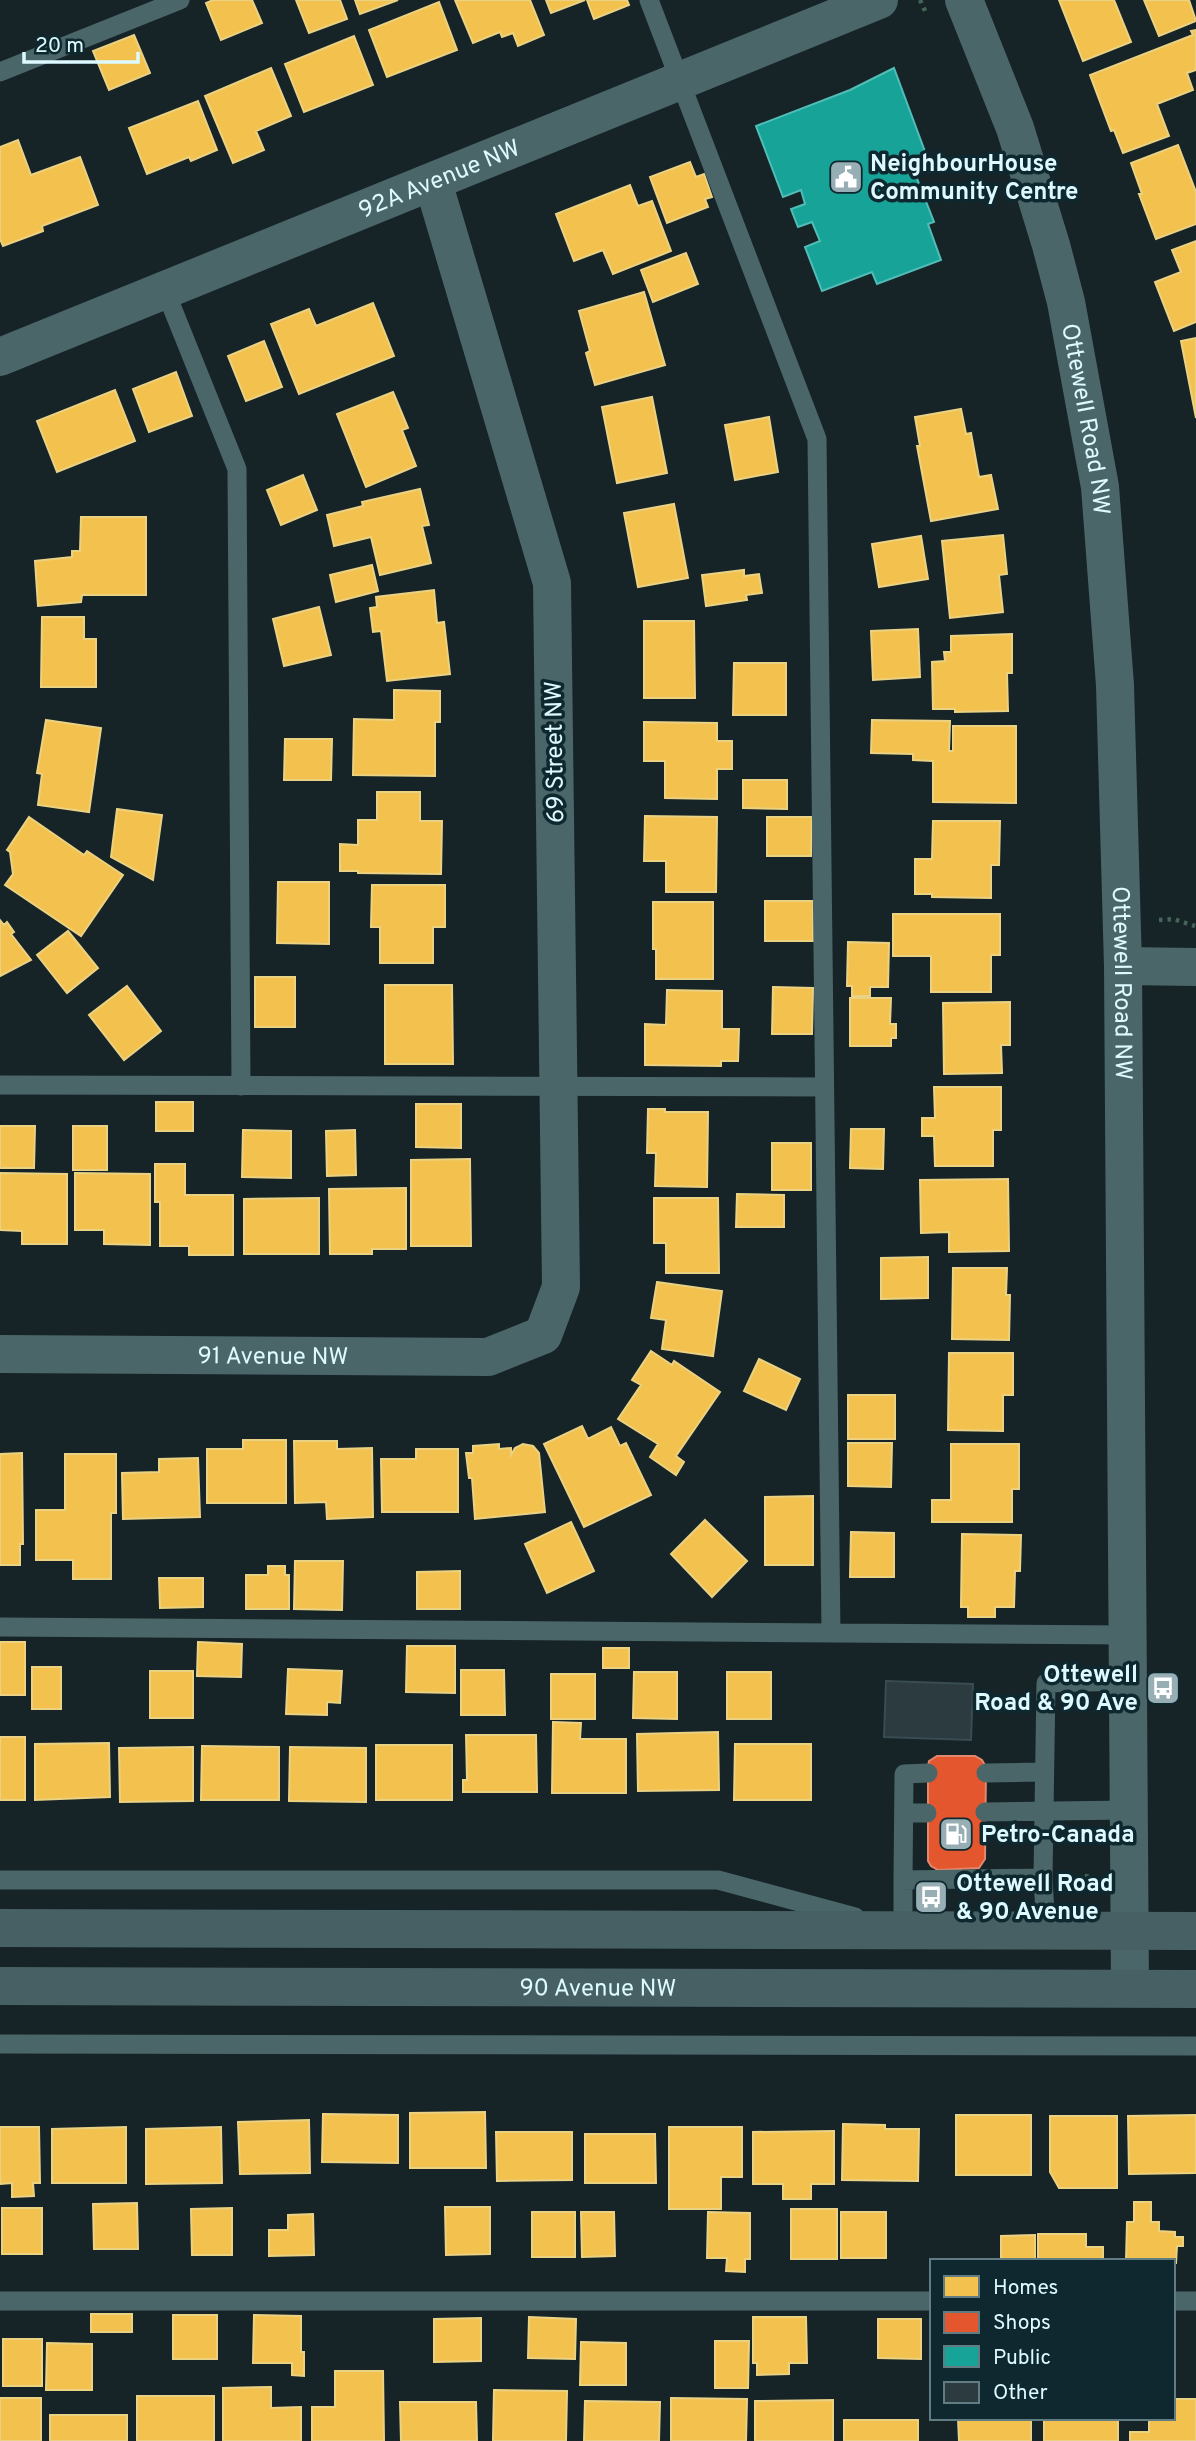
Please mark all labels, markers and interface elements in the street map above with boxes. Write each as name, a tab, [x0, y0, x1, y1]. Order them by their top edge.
scale bar	[24, 21, 138, 65]
text: 20 m	[35, 33, 84, 60]
street label: 92A Avenue NW	[355, 134, 525, 227]
place label: NeighbourHouse Community Centre	[870, 150, 1078, 208]
public building icon: NeighbourHouse Community Centre	[827, 158, 865, 196]
street label: Ottewell Road NW	[1053, 321, 1115, 516]
street label: 69 Street NW	[540, 681, 572, 823]
street label: Ottewell Road NW	[1104, 886, 1137, 1080]
street label: 91 Avenue NW	[197, 1342, 348, 1373]
place label: Ottewell Road & 90 Ave	[974, 1661, 1138, 1719]
bus stop icon: Ottewell Road & 90 Ave	[1144, 1669, 1182, 1707]
fuel station icon: Petro-Canada	[937, 1815, 975, 1853]
place label: Petro-Canada	[981, 1821, 1135, 1851]
place label: Ottewell Road & 90 Avenue	[956, 1870, 1113, 1928]
bus stop icon: Ottewell Road & 90 Avenue	[912, 1878, 950, 1916]
street label: 90 Avenue NW	[519, 1974, 677, 2005]
legend	[930, 2259, 1175, 2420]
text: Homes	[993, 2275, 1058, 2302]
text: Shops	[993, 2310, 1051, 2337]
text: Public	[993, 2345, 1051, 2372]
text: Other	[993, 2380, 1048, 2407]

